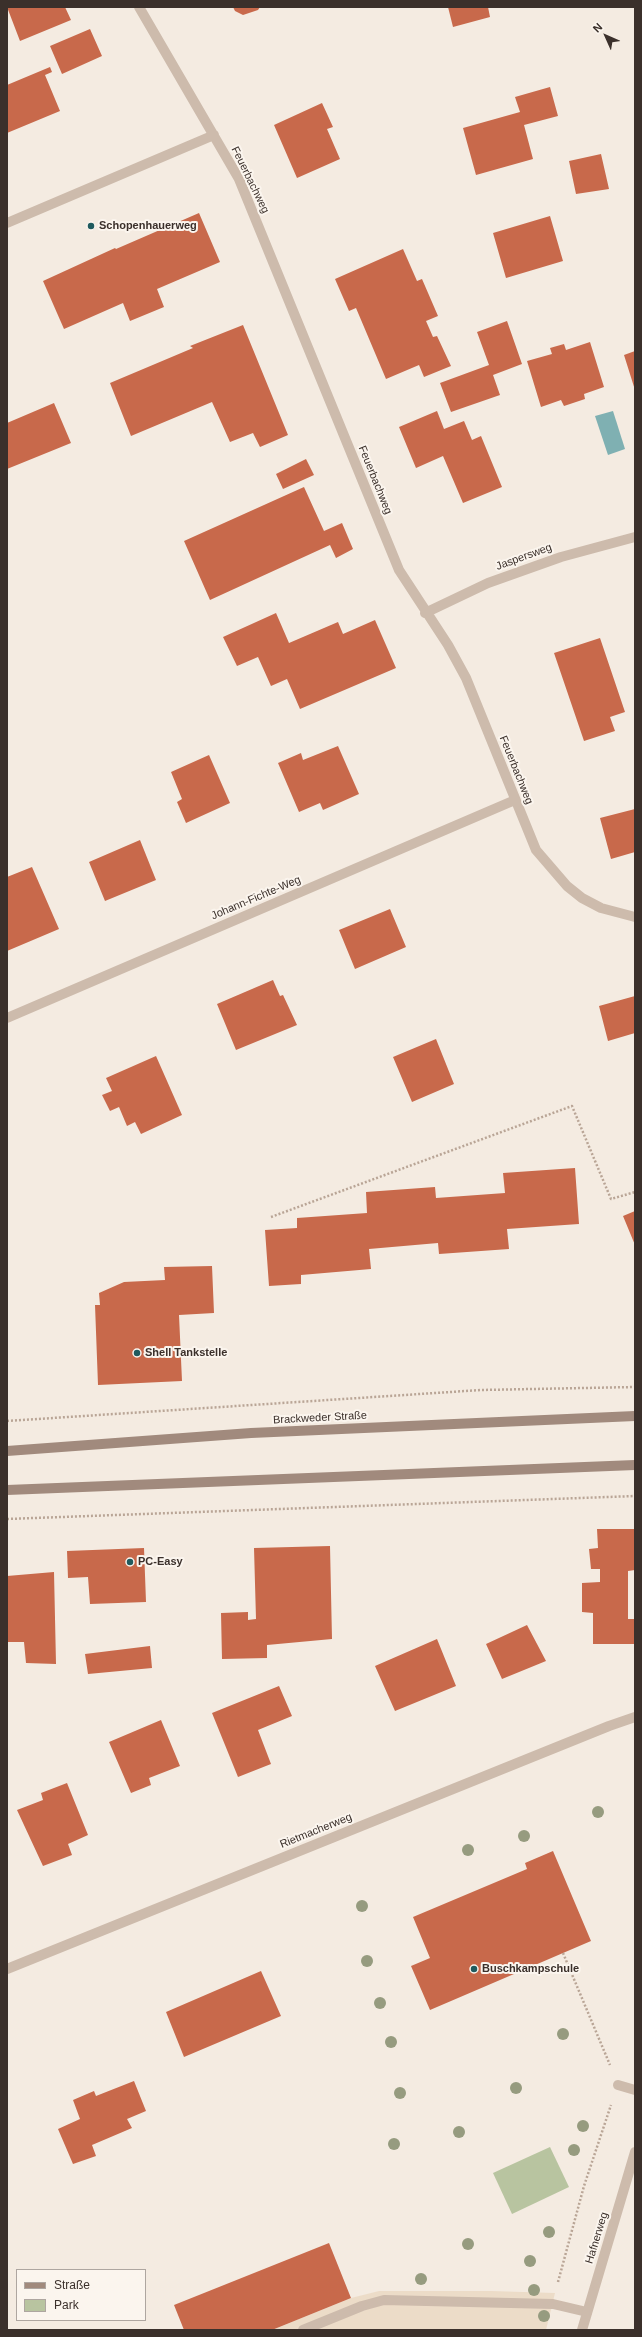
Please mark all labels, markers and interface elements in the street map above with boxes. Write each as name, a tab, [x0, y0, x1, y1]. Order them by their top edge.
north arrow	[586, 16, 626, 56]
text: N	[590, 20, 605, 35]
street label: Feuerbachweg	[228, 144, 272, 216]
place label: Schopenhauerweg	[99, 219, 197, 233]
marker: Schopenhauerweg	[86, 221, 96, 231]
street label: Feuerbachweg	[355, 444, 395, 516]
street label: Jaspersweg	[494, 541, 554, 573]
street label: Feuerbachweg	[496, 734, 536, 806]
street label: Johann-Fichte-Weg	[209, 873, 303, 923]
place label: Shell Tankstelle	[145, 1346, 227, 1360]
marker: Shell Tankstelle	[132, 1348, 142, 1358]
street label: Brackweder Straße	[273, 1409, 367, 1427]
place label: PC-Easy	[138, 1555, 183, 1569]
marker: PC-Easy	[125, 1557, 135, 1567]
street label: Rietmacherweg	[278, 1811, 354, 1851]
place label: Buschkampschule	[482, 1962, 579, 1976]
marker: Buschkampschule	[469, 1964, 479, 1974]
street label: Hafnerweg	[583, 2211, 611, 2265]
legend	[16, 2269, 146, 2321]
text: Straße	[54, 2278, 90, 2292]
text: Park	[54, 2298, 79, 2312]

